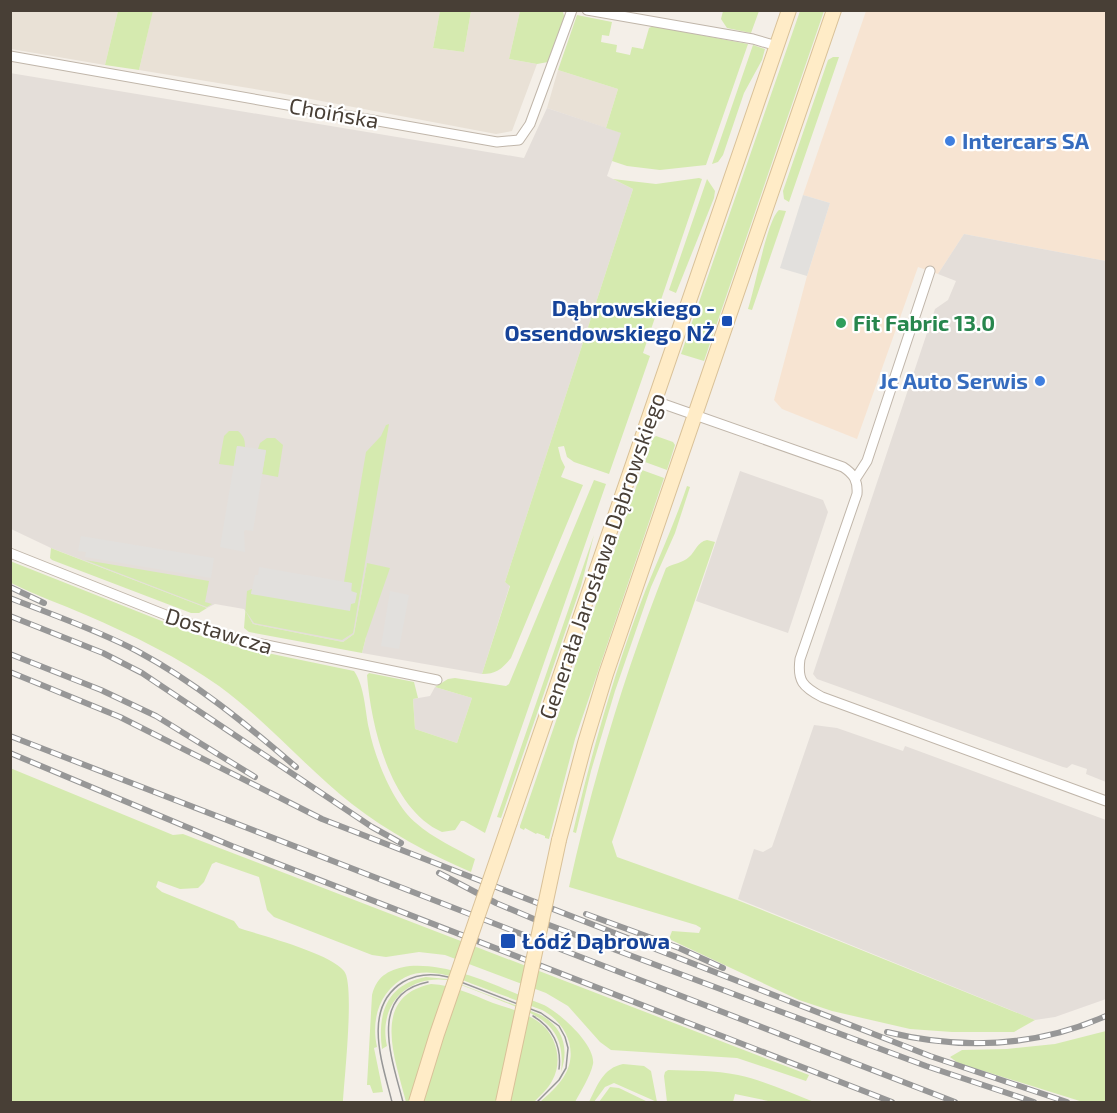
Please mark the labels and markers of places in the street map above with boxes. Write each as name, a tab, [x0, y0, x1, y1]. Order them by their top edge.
place label: Intercars SA	[962, 127, 1090, 153]
marker: Intercars SA	[943, 134, 957, 148]
place label: Dąbrowskiego - Ossendowskiego NŻ	[505, 294, 715, 345]
place label: Fit Fabric 13.0	[853, 309, 995, 335]
marker: Dąbrowskiego - Ossendowskiego NŻ	[720, 314, 734, 328]
marker: Fit Fabric 13.0	[834, 316, 848, 330]
place label: Jc Auto Serwis	[879, 367, 1028, 393]
marker: Jc Auto Serwis	[1033, 374, 1047, 388]
place label: Łódź Dąbrowa	[522, 927, 670, 954]
marker: Łódź Dąbrowa	[499, 932, 517, 950]

